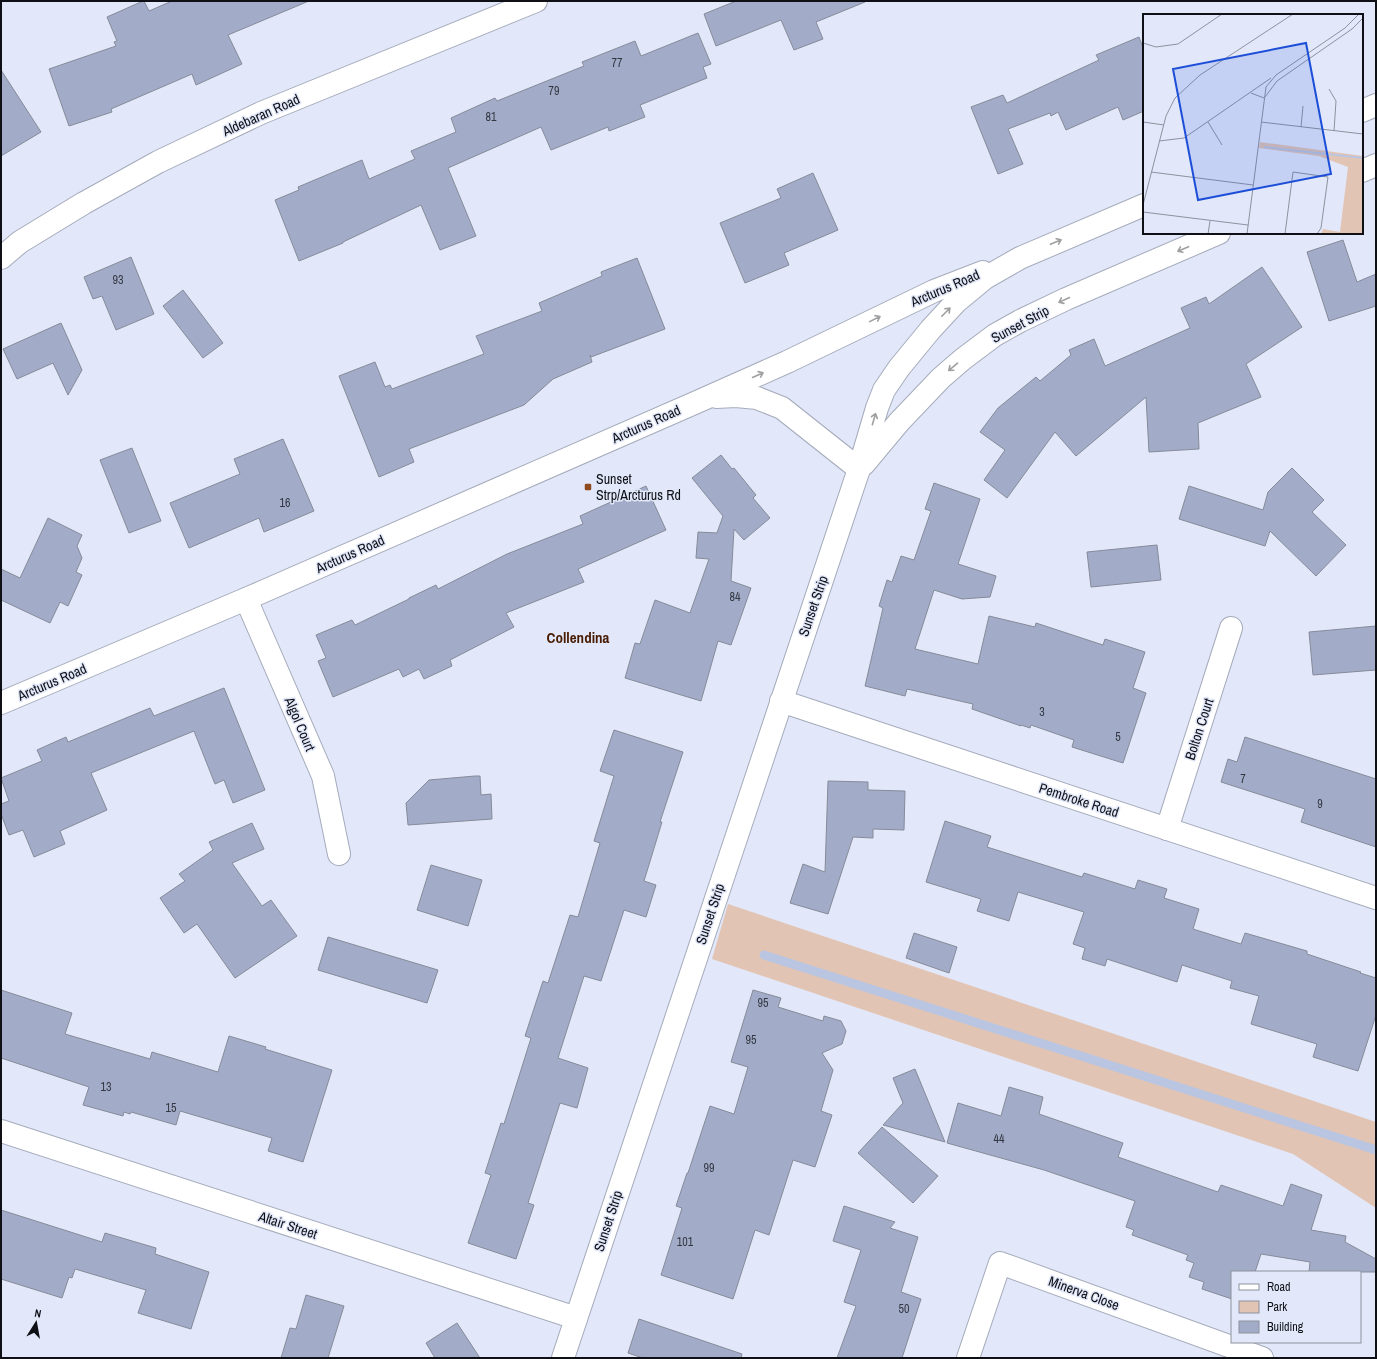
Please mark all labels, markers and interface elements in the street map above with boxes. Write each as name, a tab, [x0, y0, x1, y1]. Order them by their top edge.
inset map	[1143, 14, 1363, 234]
house number: 77	[612, 55, 623, 71]
house number: 79	[549, 83, 559, 99]
street label: Aldebaran Road	[219, 90, 303, 141]
house number: 81	[486, 109, 497, 125]
one-way arrow	[1050, 238, 1062, 246]
one-way arrow	[1177, 245, 1189, 253]
street label: Arcturus Road	[907, 265, 982, 311]
house number: 93	[113, 272, 123, 288]
one-way arrow	[1058, 297, 1070, 305]
street label: Sunset Strip	[988, 301, 1052, 347]
one-way arrow	[941, 307, 951, 317]
one-way arrow	[869, 314, 881, 322]
one-way arrow	[948, 363, 958, 372]
one-way arrow	[752, 370, 764, 378]
street label: Arcturus Road	[608, 401, 683, 448]
one-way arrow	[871, 412, 878, 425]
place label: Sunset Strp/Arcturus Rd	[596, 470, 681, 504]
marker: Sunset Strp/Arcturus Rd	[583, 482, 593, 492]
house number: 16	[280, 495, 290, 511]
street label: Arcturus Road	[312, 531, 387, 578]
street label: Sunset Strip	[794, 573, 832, 639]
house number: 84	[730, 589, 741, 605]
district label: Collendina	[547, 627, 610, 648]
street label: Arcturus Road	[14, 659, 89, 705]
street label: Algol Court	[280, 693, 319, 754]
street label: Bolton Court	[1181, 696, 1217, 762]
house number: 3	[1039, 704, 1045, 720]
house number: 5	[1115, 729, 1121, 745]
house number: 7	[1240, 771, 1246, 787]
street label: Pembroke Road	[1037, 779, 1121, 821]
house number: 9	[1317, 796, 1323, 812]
street label: Sunset Strip	[692, 881, 728, 947]
house number: 95	[758, 995, 769, 1011]
house number: 95	[746, 1032, 757, 1048]
house number: 13	[101, 1079, 111, 1095]
house number: 15	[166, 1100, 177, 1116]
house number: 44	[994, 1131, 1005, 1147]
house number: 99	[704, 1160, 714, 1176]
street label: Sunset Strip	[590, 1188, 626, 1254]
street label: Altair Street	[255, 1207, 320, 1243]
house number: 101	[677, 1234, 694, 1250]
legend	[1231, 1271, 1361, 1343]
street label: Minerva Close	[1046, 1272, 1122, 1314]
text: Road	[1267, 1279, 1291, 1295]
text: Park	[1267, 1299, 1287, 1315]
house number: 50	[899, 1301, 909, 1317]
north arrow	[16, 1303, 56, 1343]
text: N	[33, 1306, 42, 1321]
text: Building	[1267, 1319, 1304, 1335]

